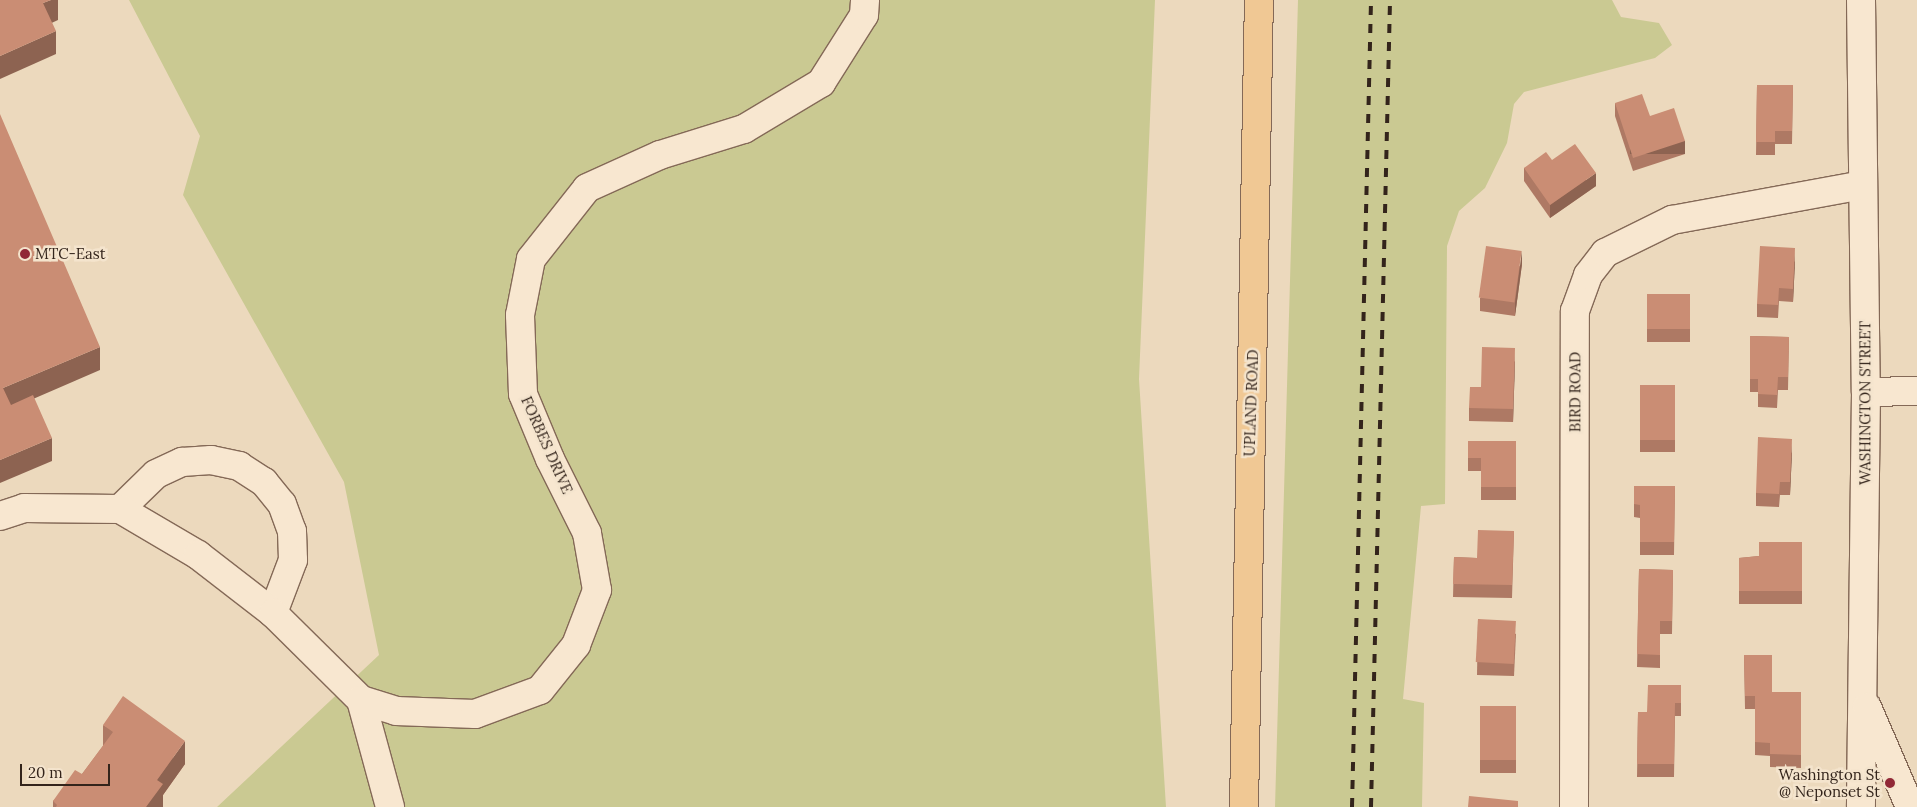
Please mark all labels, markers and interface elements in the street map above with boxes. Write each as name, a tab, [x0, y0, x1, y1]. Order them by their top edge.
place label: MTC-East	[35, 245, 105, 263]
marker: MTC-East	[19, 248, 31, 260]
street label: WASHINGTON STREET	[1856, 321, 1874, 485]
street label: UPLAND ROAD	[1240, 349, 1262, 457]
street label: BIRD ROAD	[1566, 352, 1584, 432]
street label: FORBES DRIVE	[517, 393, 577, 497]
scale bar	[22, 754, 112, 786]
text: 20 m	[28, 763, 63, 782]
place label: Washington St @ Neponset St	[1778, 765, 1880, 800]
marker: Washington St @ Neponset St	[1884, 777, 1896, 789]

